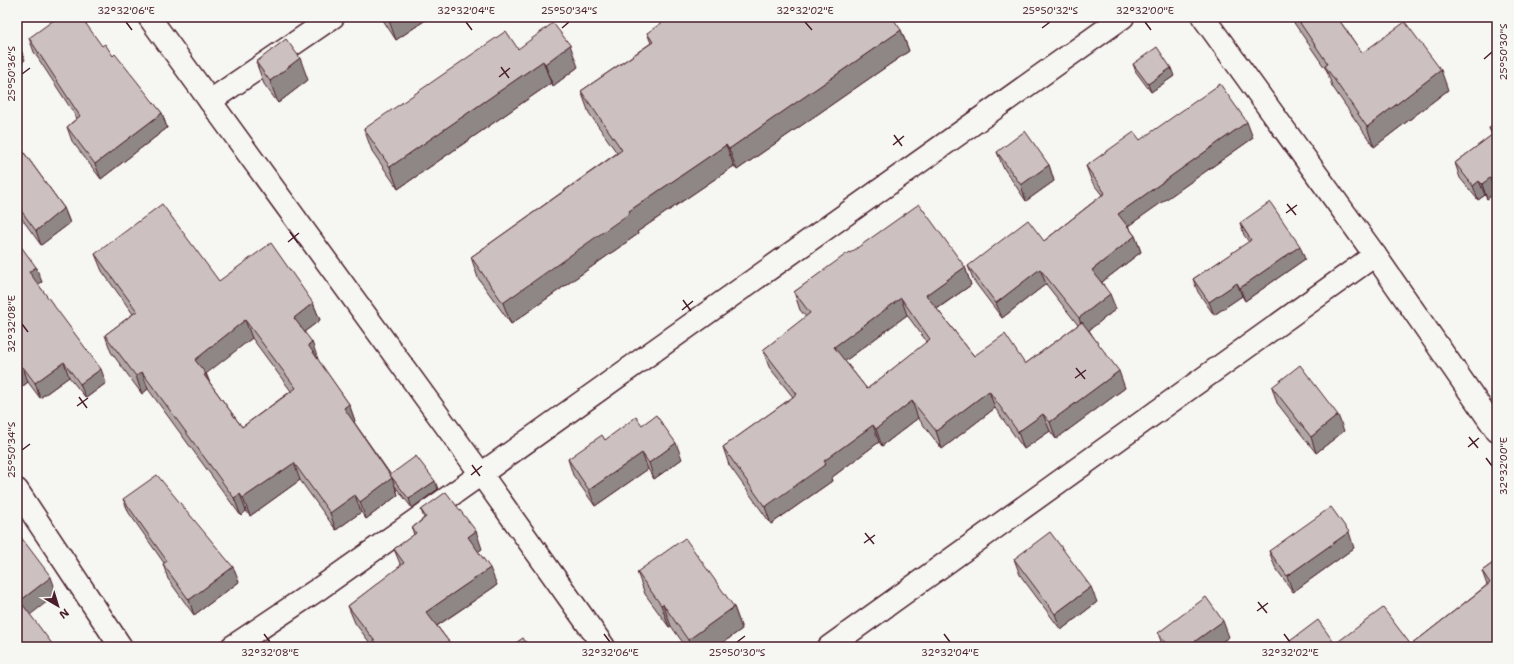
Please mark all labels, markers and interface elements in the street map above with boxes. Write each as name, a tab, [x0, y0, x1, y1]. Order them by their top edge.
text: 32°32'06"E	[97, 4, 155, 17]
text: 32°32'04"E	[437, 4, 495, 17]
text: 25°50'34"S	[541, 4, 598, 17]
text: 32°32'02"E	[776, 4, 834, 17]
text: 25°50'32"S	[1022, 4, 1079, 17]
text: 32°32'00"E	[1116, 4, 1174, 17]
text: 25°50'30"S	[1497, 23, 1510, 80]
text: 25°50'36"S	[5, 46, 18, 102]
text: 32°32'08"E	[5, 295, 18, 353]
text: 25°50'34"S	[5, 421, 18, 478]
text: 32°32'00"E	[1497, 437, 1510, 495]
north arrow	[38, 586, 78, 626]
text: N	[56, 605, 72, 622]
text: 32°32'08"E	[241, 646, 299, 659]
text: 32°32'06"E	[581, 646, 639, 659]
text: 25°50'30"S	[709, 646, 766, 659]
text: 32°32'04"E	[921, 646, 979, 659]
text: 32°32'02"E	[1261, 646, 1319, 659]

